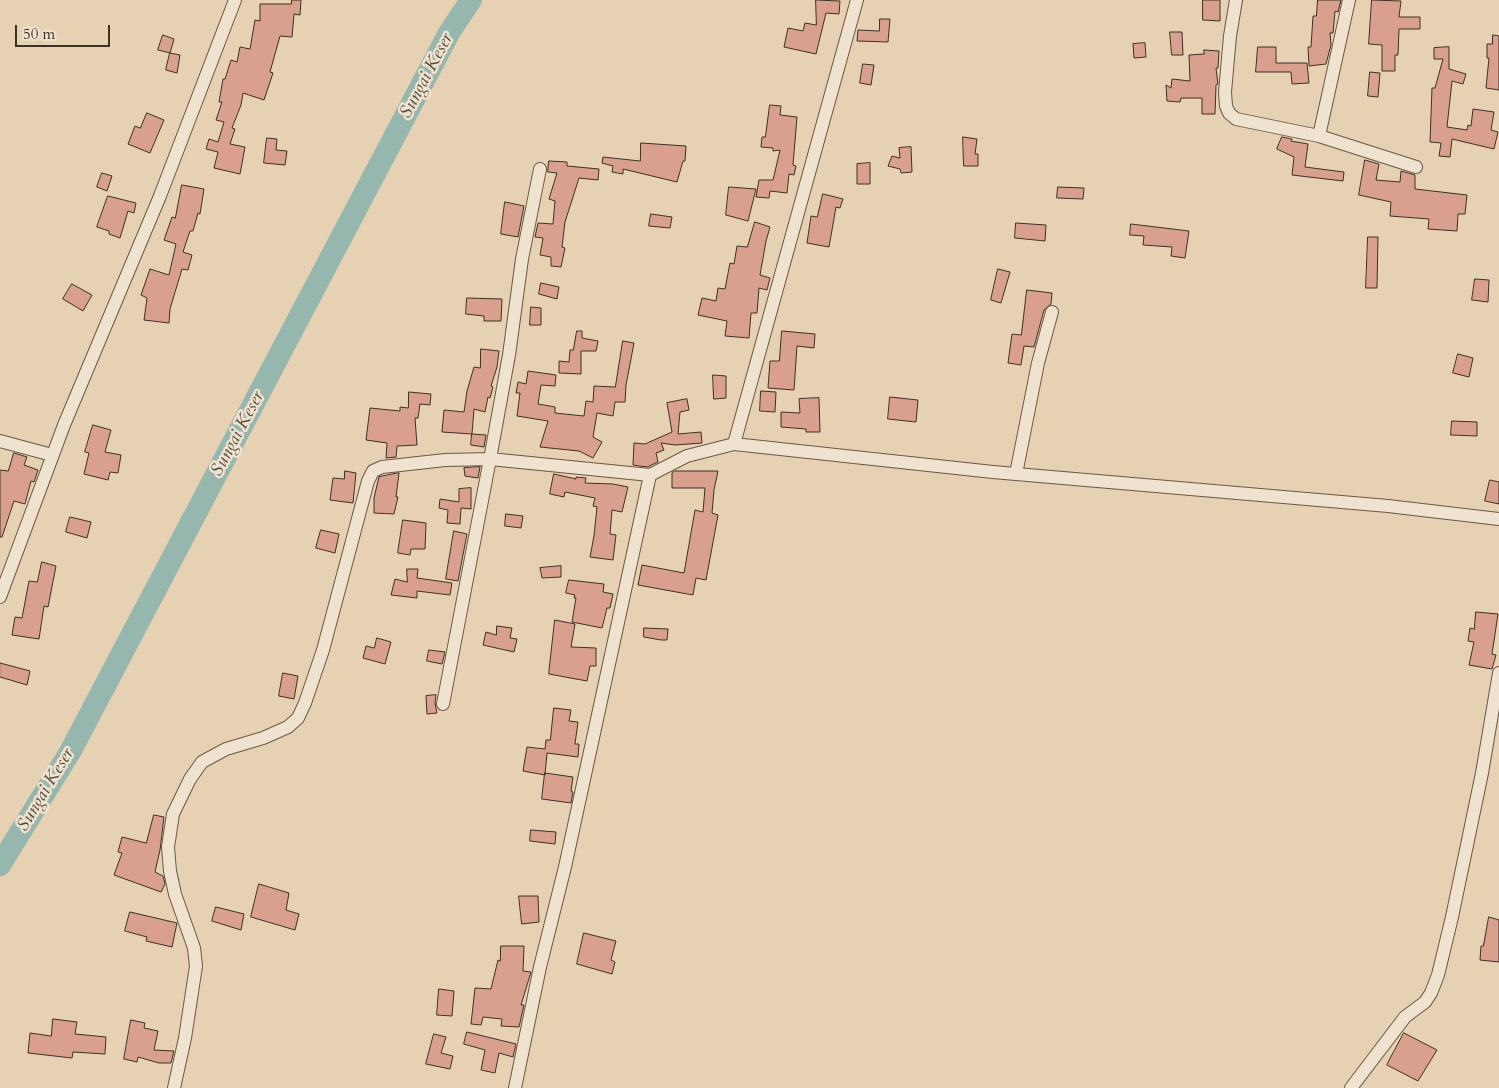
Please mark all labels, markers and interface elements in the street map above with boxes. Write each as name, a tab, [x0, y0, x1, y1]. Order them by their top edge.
scale bar	[18, 15, 112, 47]
text: 50 m	[23, 24, 55, 44]
water label: Sungai Keser	[396, 30, 458, 122]
water label: Sungai Keser	[207, 388, 269, 480]
water label: Sungai Keser	[13, 745, 79, 835]

